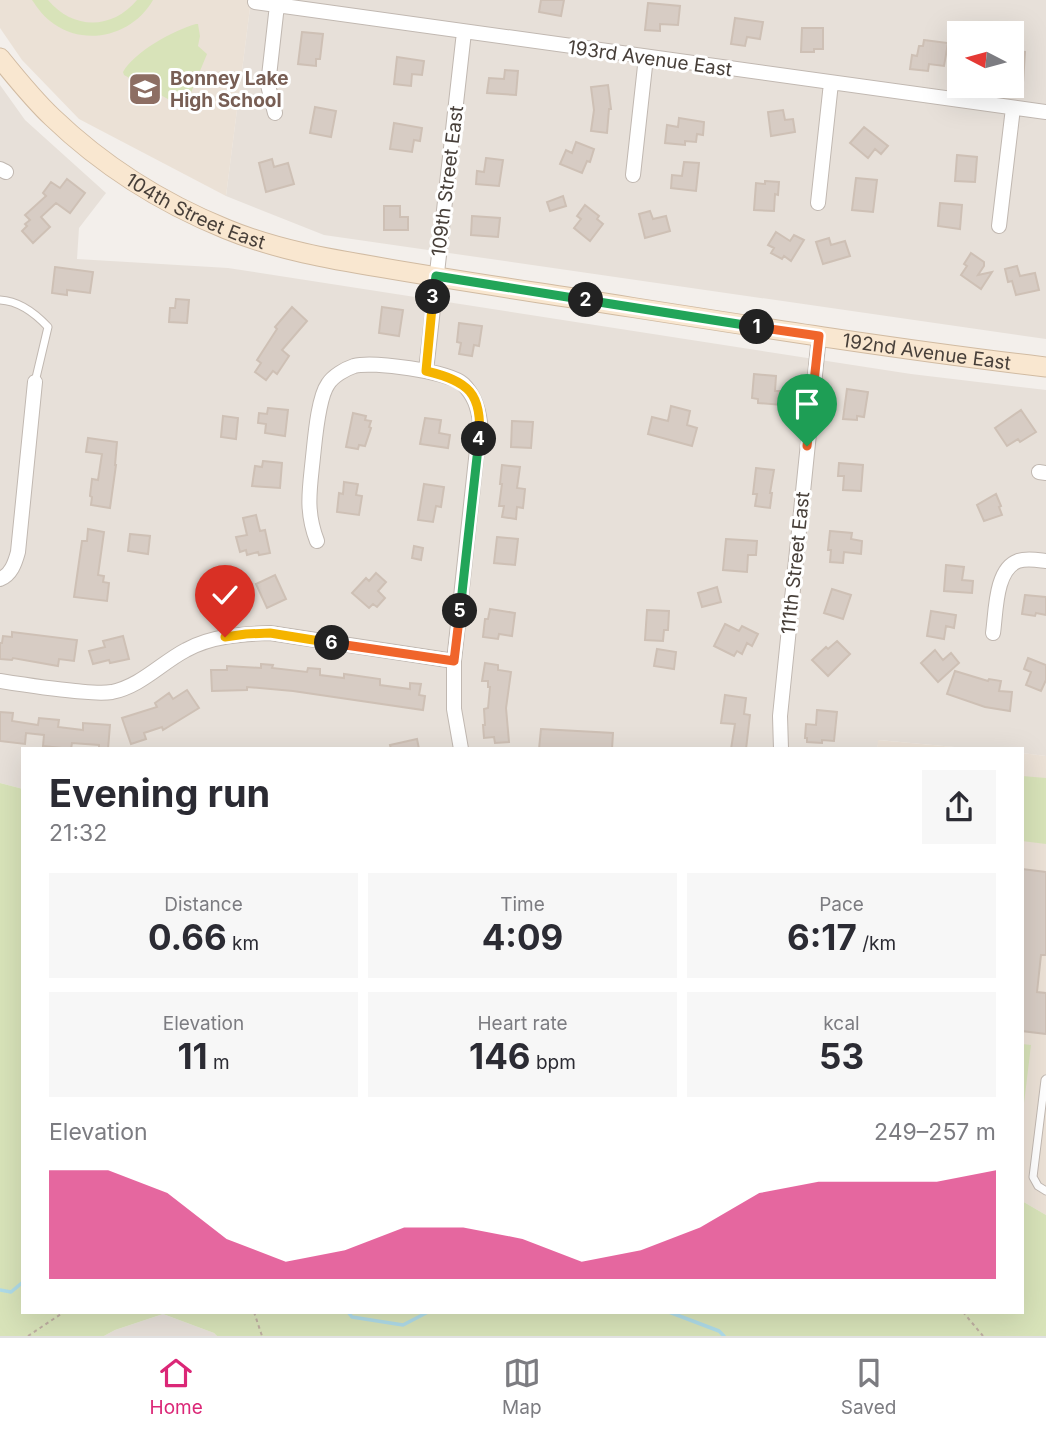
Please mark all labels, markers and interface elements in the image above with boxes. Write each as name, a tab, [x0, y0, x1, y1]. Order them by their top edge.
north arrow	[947, 21, 1024, 98]
map controls	[947, 21, 1024, 98]
street label: 193rd Avenue East	[566, 36, 733, 81]
place label: Bonney Lake High School	[170, 67, 288, 112]
school or university icon: Bonney Lake High School	[126, 70, 164, 108]
street label: 109th Street East	[427, 104, 468, 258]
street label: 104th Street East	[121, 168, 268, 254]
pin: 3	[416, 280, 450, 314]
pin: 2	[568, 282, 604, 318]
text: 3	[426, 285, 439, 308]
text: 2	[580, 288, 591, 311]
pin: 1	[740, 310, 774, 344]
text: 1	[752, 315, 761, 338]
street label: 192nd Avenue East	[841, 329, 1012, 375]
pin	[777, 374, 837, 446]
icon: arrive	[788, 385, 826, 423]
pin: 4	[462, 422, 496, 457]
text: 4	[472, 427, 485, 450]
street label: 111th Street East	[777, 490, 814, 636]
pin	[195, 565, 255, 637]
icon: check	[206, 576, 244, 614]
pin: 5	[442, 594, 477, 628]
text: 5	[453, 599, 466, 622]
pin: 6	[314, 626, 350, 660]
text: 6	[325, 631, 338, 654]
text: Evening run	[49, 770, 270, 816]
button: share	[922, 770, 996, 844]
text: 21:32	[49, 819, 107, 847]
text: Distance	[164, 893, 243, 916]
text: Time	[500, 893, 545, 916]
text: Pace	[819, 893, 864, 916]
text: 0.66	[148, 916, 227, 958]
text: 4:09	[482, 916, 563, 958]
text: 6:17	[787, 916, 857, 958]
text: km	[227, 932, 259, 955]
text: /km	[857, 932, 896, 955]
text: Elevation	[163, 1012, 244, 1035]
text: Heart rate	[478, 1012, 568, 1035]
text: kcal	[823, 1012, 860, 1035]
text: 11	[177, 1035, 208, 1077]
text: 146	[469, 1035, 531, 1077]
text: 53	[819, 1035, 864, 1077]
text: m	[208, 1051, 230, 1074]
text: bpm	[531, 1051, 576, 1074]
text: Elevation	[49, 1118, 148, 1146]
text: 249–257 m	[874, 1118, 996, 1146]
tab: Home	[150, 1354, 203, 1419]
tab: Map	[502, 1354, 542, 1419]
tab: Saved	[841, 1354, 896, 1419]

